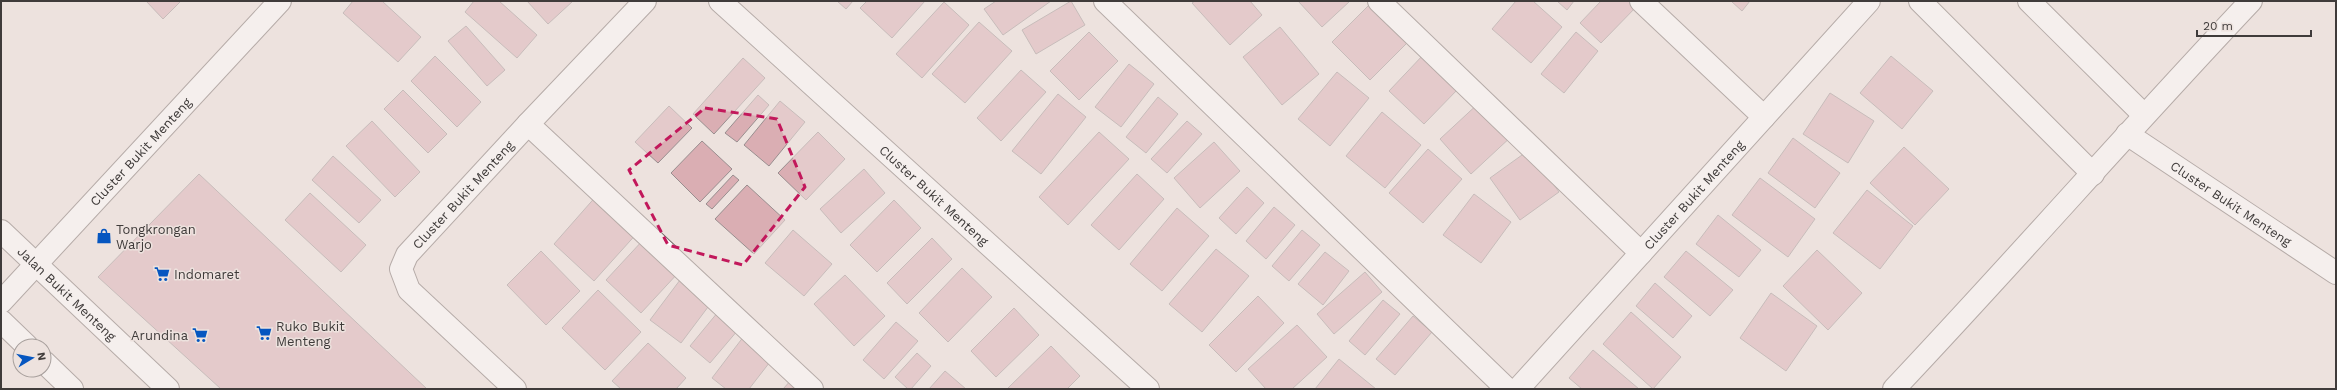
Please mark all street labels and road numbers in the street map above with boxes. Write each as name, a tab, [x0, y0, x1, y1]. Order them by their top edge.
street label: Cluster Bukit Menteng	[87, 95, 195, 209]
street label: Cluster Bukit Menteng	[1641, 137, 1747, 253]
street label: Cluster Bukit Menteng	[410, 138, 517, 252]
street label: Cluster Bukit Menteng	[876, 142, 991, 249]
street label: Cluster Bukit Menteng	[2168, 158, 2294, 249]
street label: Jalan Bukit Menteng	[14, 244, 119, 344]

